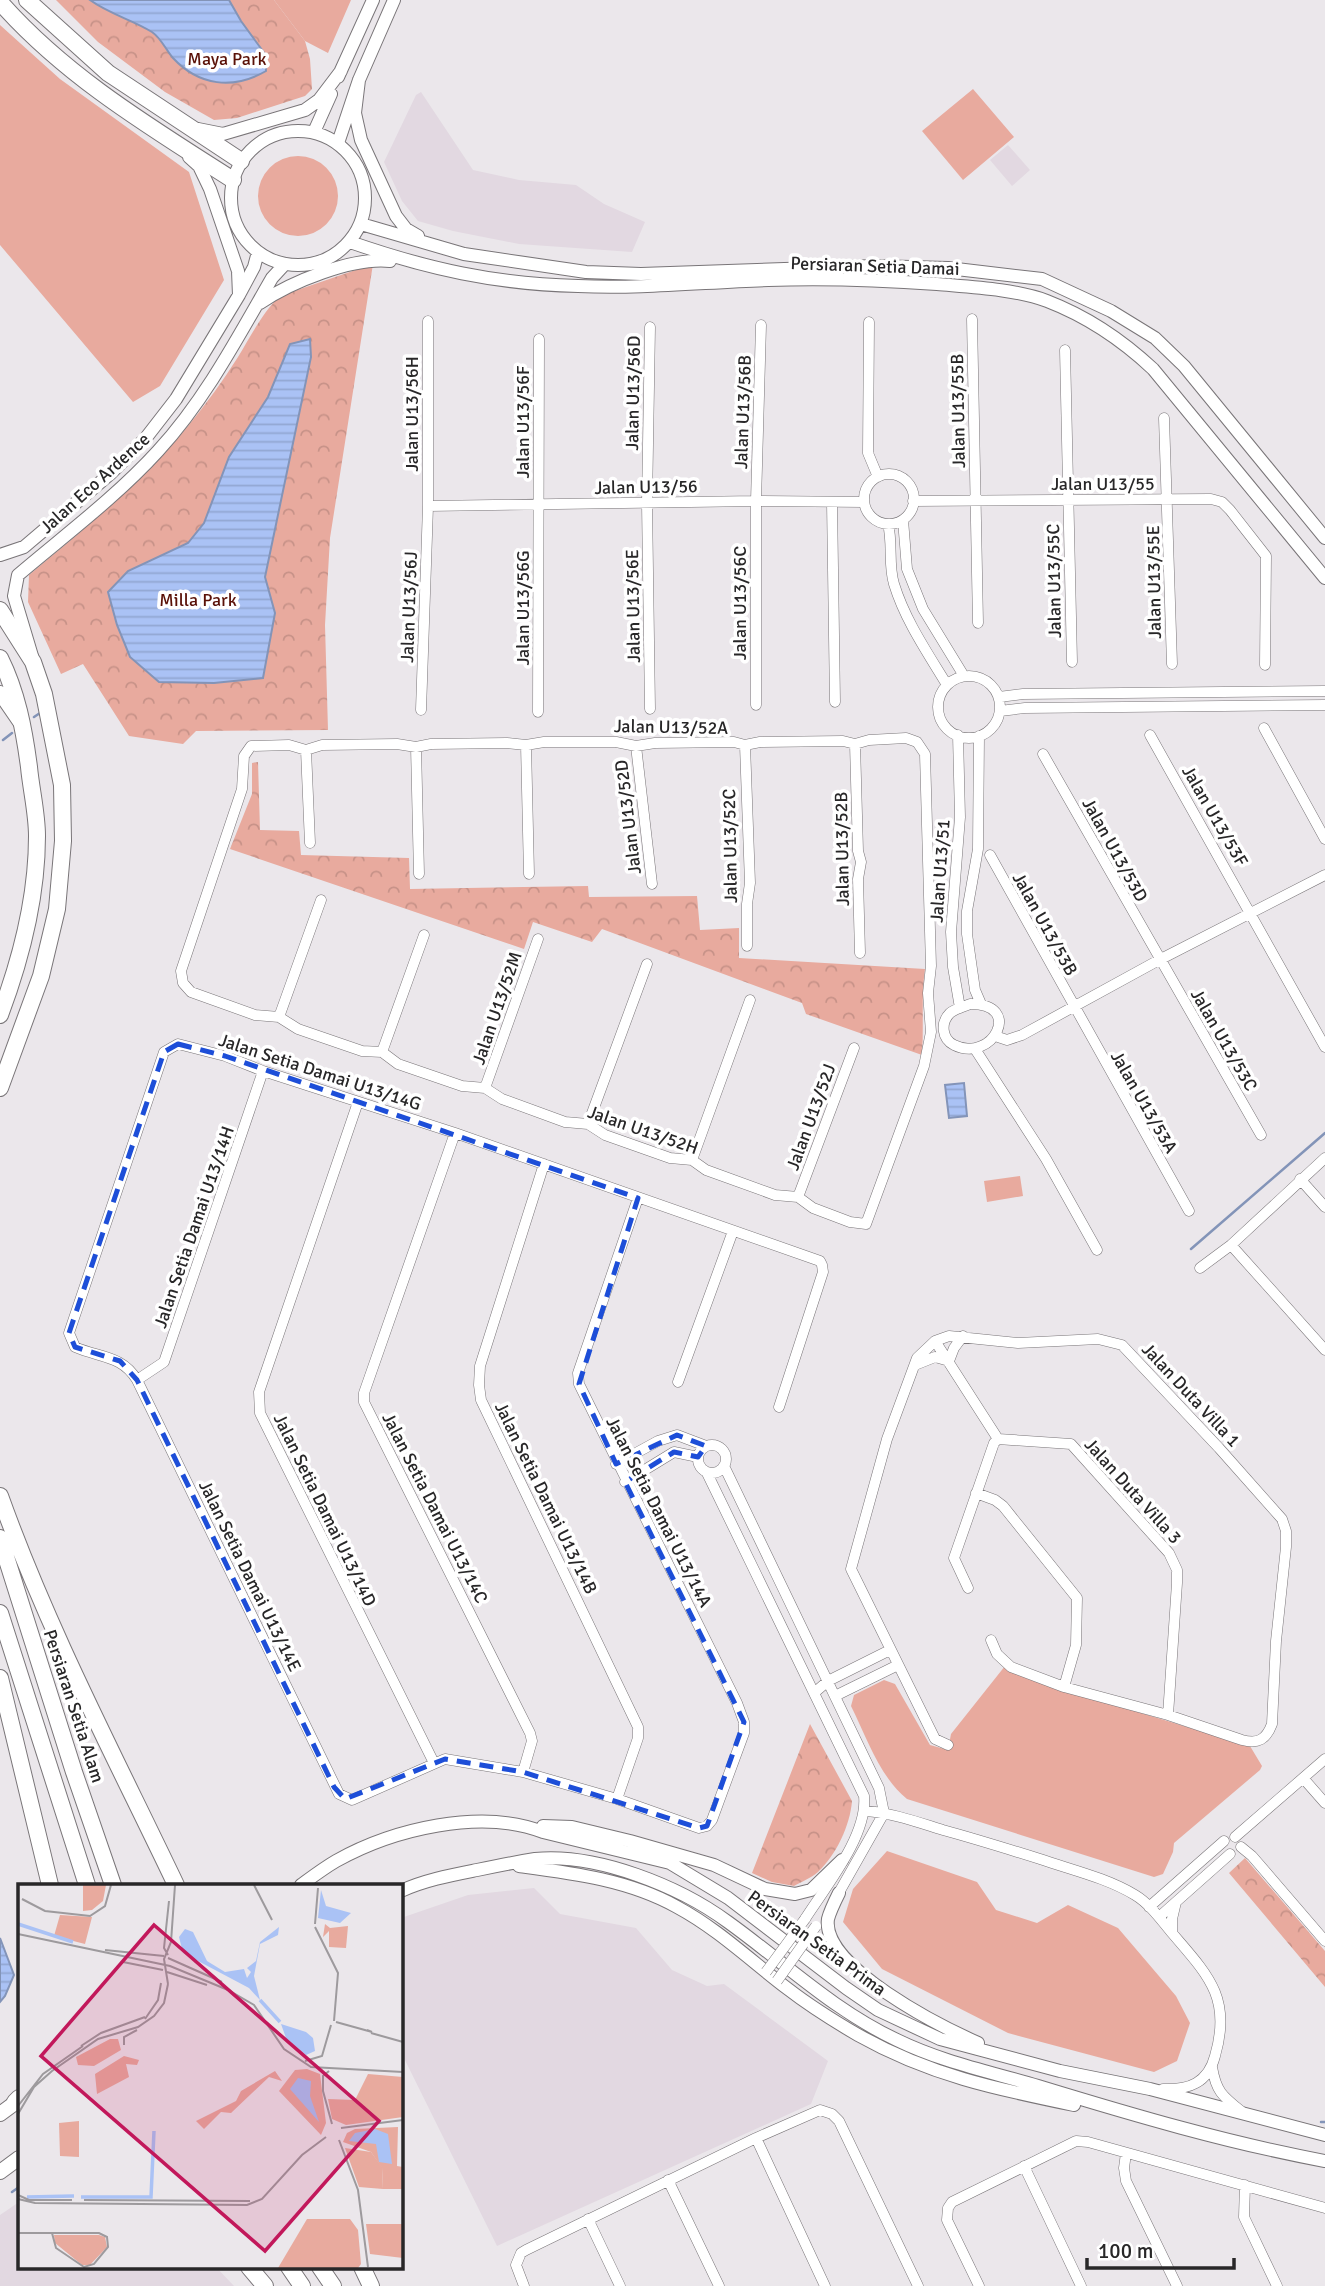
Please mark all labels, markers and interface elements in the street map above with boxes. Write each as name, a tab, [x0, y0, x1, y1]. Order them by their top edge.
park label: Maya Park	[187, 48, 267, 70]
street label: Persiaran Setia Damai	[790, 252, 960, 280]
street label: Jalan U13/56D	[621, 335, 645, 451]
street label: Jalan U13/56B	[730, 354, 756, 470]
street label: Jalan U13/55B	[946, 354, 970, 468]
street label: Jalan U13/56H	[401, 356, 423, 472]
street label: Jalan U13/56F	[512, 366, 534, 478]
street label: Jalan Eco Ardence	[36, 428, 154, 538]
street label: Jalan U13/55	[1051, 473, 1155, 495]
street label: Jalan U13/56	[594, 475, 698, 499]
street label: Jalan U13/55C	[1042, 524, 1066, 638]
street label: Jalan U13/55E	[1142, 525, 1166, 639]
street label: Jalan U13/56C	[729, 546, 751, 660]
street label: Jalan U13/56E	[621, 549, 645, 663]
street label: Jalan U13/56G	[512, 550, 534, 666]
street label: Jalan U13/56J	[396, 551, 422, 663]
park label: Milla Park	[159, 589, 237, 611]
street label: Jalan U13/52A	[614, 715, 728, 739]
street label: Jalan U13/52D	[610, 759, 646, 875]
street label: Jalan U13/53F	[1177, 762, 1253, 870]
street label: Jalan U13/52C	[718, 789, 742, 903]
street label: Jalan U13/52B	[830, 792, 854, 906]
street label: Jalan U13/53D	[1077, 794, 1153, 906]
street label: Jalan U13/51	[925, 819, 955, 923]
street label: Jalan U13/53B	[1008, 869, 1082, 979]
street label: Jalan U13/52M	[467, 949, 527, 1067]
street label: Jalan U13/53C	[1186, 985, 1262, 1095]
street label: Jalan Setia Damai U13/14G	[216, 1029, 424, 1115]
street label: Jalan U13/53A	[1106, 1047, 1182, 1157]
street label: Jalan U13/52J	[782, 1061, 840, 1173]
street label: Jalan U13/52H	[585, 1101, 701, 1159]
street label: Jalan Setia Damai U13/14H	[149, 1123, 239, 1331]
street label: Jalan Duta Villa 1	[1137, 1338, 1245, 1452]
street label: Jalan Setia Damai U13/14B	[490, 1398, 602, 1598]
street label: Jalan Setia Damai U13/14C	[377, 1409, 493, 1607]
street label: Jalan Setia Damai U13/14D	[269, 1410, 381, 1610]
street label: Jalan Setia Damai U13/14A	[601, 1413, 717, 1611]
street label: Jalan Duta Villa 3	[1080, 1434, 1186, 1548]
street label: Jalan Setia Damai U13/14E	[194, 1477, 306, 1675]
street label: Persiaran Setia Alam	[39, 1627, 109, 1785]
inset map	[18, 1884, 402, 2268]
street label: Persiaran Setia Prima	[744, 1886, 890, 2000]
scale bar	[1087, 2226, 1234, 2270]
text: 100 m	[1098, 2238, 1153, 2264]

